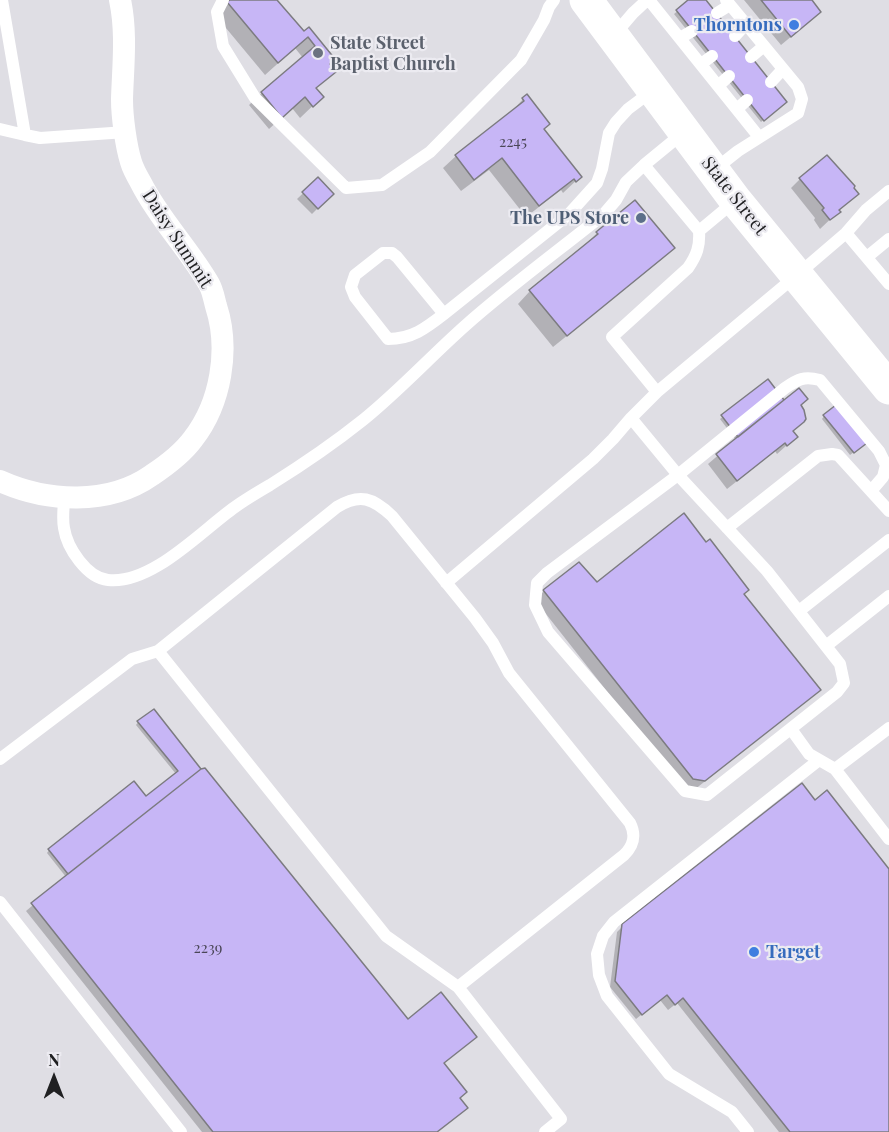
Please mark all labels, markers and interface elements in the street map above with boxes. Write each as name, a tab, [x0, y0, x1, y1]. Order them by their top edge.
place label: Thorntons	[694, 14, 782, 36]
marker: Thorntons	[787, 18, 801, 32]
place label: State Street Baptist Church	[330, 32, 456, 74]
marker: State Street Baptist Church	[311, 46, 325, 60]
house number: 2245	[499, 133, 527, 151]
street label: State Street	[697, 153, 771, 239]
street label: Daisy Summit	[137, 186, 217, 292]
place label: The UPS Store	[510, 207, 629, 229]
marker: The UPS Store	[634, 211, 648, 225]
house number: 2239	[194, 939, 222, 957]
place label: Target	[766, 941, 820, 963]
marker: Target	[747, 945, 761, 959]
north arrow	[24, 1048, 84, 1108]
text: N	[48, 1049, 60, 1070]

